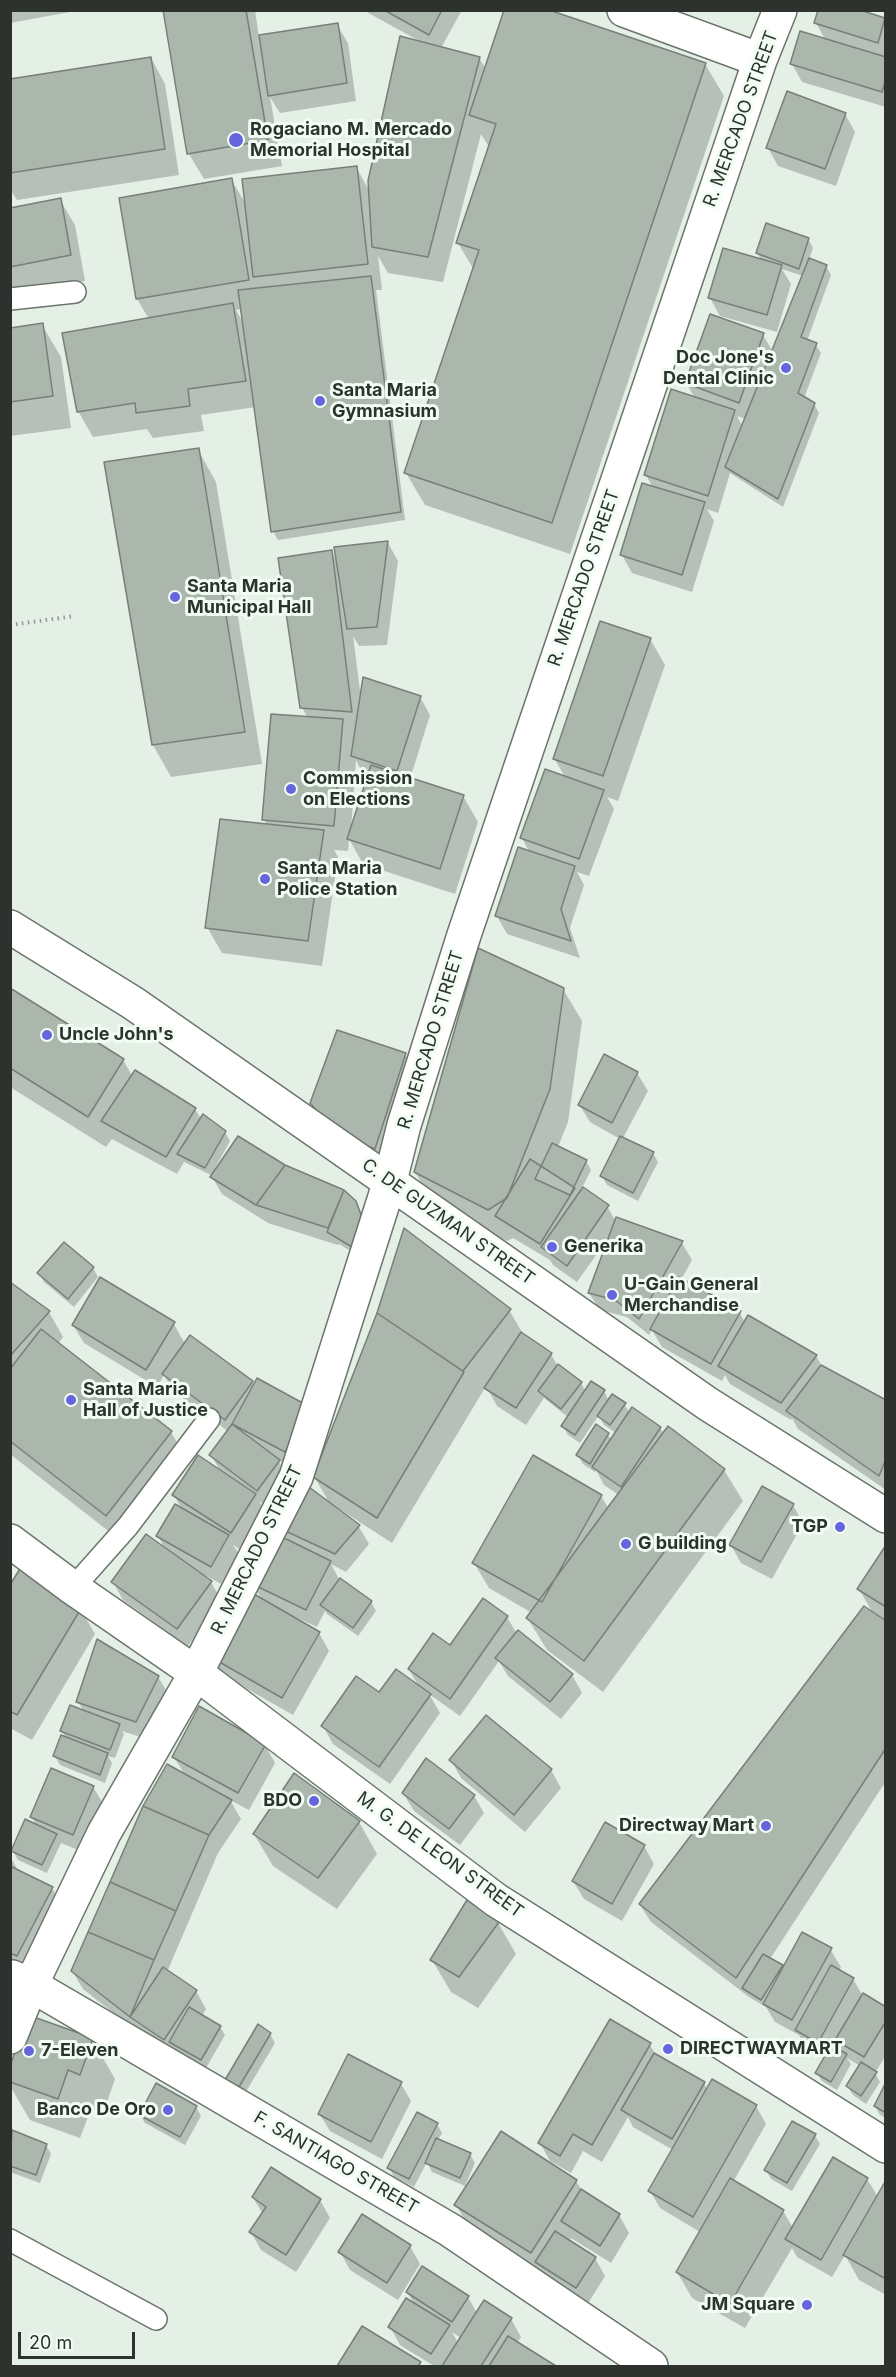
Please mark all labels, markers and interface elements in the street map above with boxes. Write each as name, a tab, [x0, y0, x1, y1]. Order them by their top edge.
street label: R. MERCADO STREET	[699, 28, 783, 210]
place label: Rogaciano M. Mercado Memorial Hospital	[250, 119, 452, 162]
marker: Rogaciano M. Mercado Memorial Hospital	[227, 131, 245, 149]
place label: Doc Jone's Dental Clinic	[663, 347, 774, 389]
marker: Doc Jone's Dental Clinic	[779, 361, 793, 375]
place label: Santa Maria Gymnasium	[332, 380, 437, 422]
marker: Santa Maria Gymnasium	[313, 394, 327, 408]
street label: R. MERCADO STREET	[544, 487, 624, 669]
place label: Santa Maria Municipal Hall	[187, 576, 311, 618]
marker: Santa Maria Municipal Hall	[168, 590, 182, 604]
place label: Commission on Elections	[303, 768, 412, 810]
marker: Commission on Elections	[284, 782, 298, 796]
place label: Santa Maria Police Station	[277, 858, 398, 900]
marker: Santa Maria Police Station	[258, 872, 272, 886]
street label: R. MERCADO STREET	[394, 948, 468, 1132]
place label: Uncle John's	[59, 1024, 173, 1046]
marker: Uncle John's	[40, 1028, 54, 1042]
street label: C. DE GUZMAN STREET	[358, 1154, 538, 1290]
place label: Generika	[564, 1236, 643, 1258]
marker: Generika	[545, 1240, 559, 1254]
place label: U-Gain General Merchandise	[624, 1274, 758, 1316]
marker: U-Gain General Merchandise	[605, 1288, 619, 1302]
place label: Santa Maria Hall of Justice	[83, 1379, 208, 1422]
marker: Santa Maria Hall of Justice	[64, 1393, 78, 1407]
street label: R. MERCADO STREET	[207, 1462, 307, 1638]
place label: TGP	[791, 1516, 828, 1538]
marker: TGP	[833, 1520, 847, 1534]
place label: G building	[638, 1533, 727, 1555]
marker: G building	[619, 1537, 633, 1551]
street label: M. G. DE LEON STREET	[353, 1787, 527, 1923]
place label: BDO	[263, 1790, 302, 1812]
marker: BDO	[307, 1794, 321, 1808]
place label: Directway Mart	[619, 1815, 754, 1837]
marker: Directway Mart	[759, 1819, 773, 1833]
place label: DIRECTWAYMART	[680, 2038, 843, 2060]
place label: 7-Eleven	[41, 2040, 118, 2062]
marker: DIRECTWAYMART	[661, 2042, 675, 2056]
marker: 7-Eleven	[22, 2044, 36, 2058]
place label: Banco De Oro	[37, 2099, 156, 2121]
marker: Banco De Oro	[161, 2103, 175, 2117]
street label: F. SANTIAGO STREET	[250, 2107, 422, 2219]
place label: JM Square	[701, 2294, 795, 2316]
marker: JM Square	[800, 2298, 814, 2312]
scale bar	[21, 2320, 138, 2358]
text: 20 m	[29, 2332, 72, 2353]

